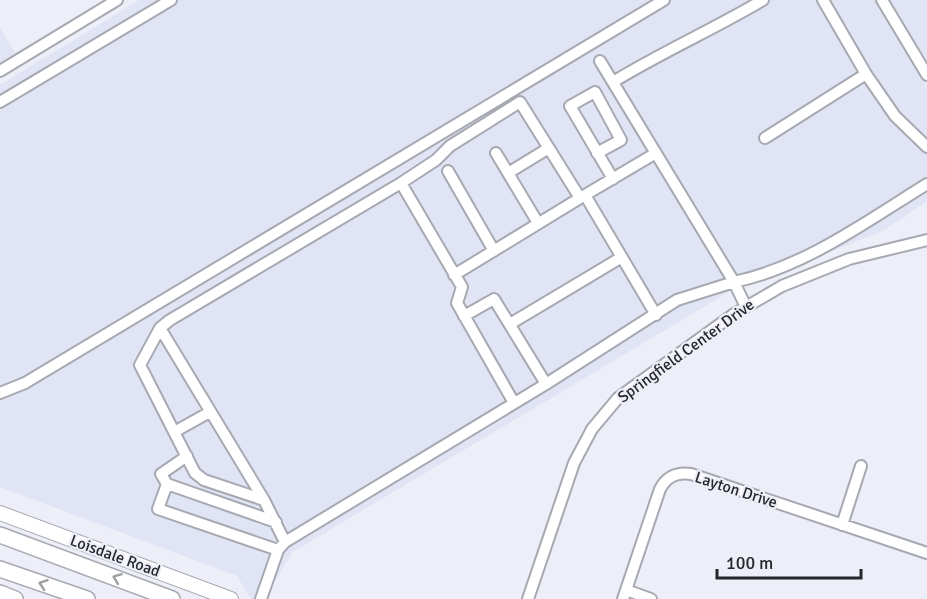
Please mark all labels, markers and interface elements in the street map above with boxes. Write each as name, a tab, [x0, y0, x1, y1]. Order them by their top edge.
street label: Springfield Center Drive	[614, 295, 758, 407]
street label: Layton Drive	[692, 467, 780, 513]
street label: Loisdale Road	[67, 530, 163, 582]
scale bar	[717, 542, 861, 580]
text: 100 m	[726, 552, 773, 574]
one-way arrow	[112, 573, 123, 586]
one-way arrow	[39, 579, 49, 591]

